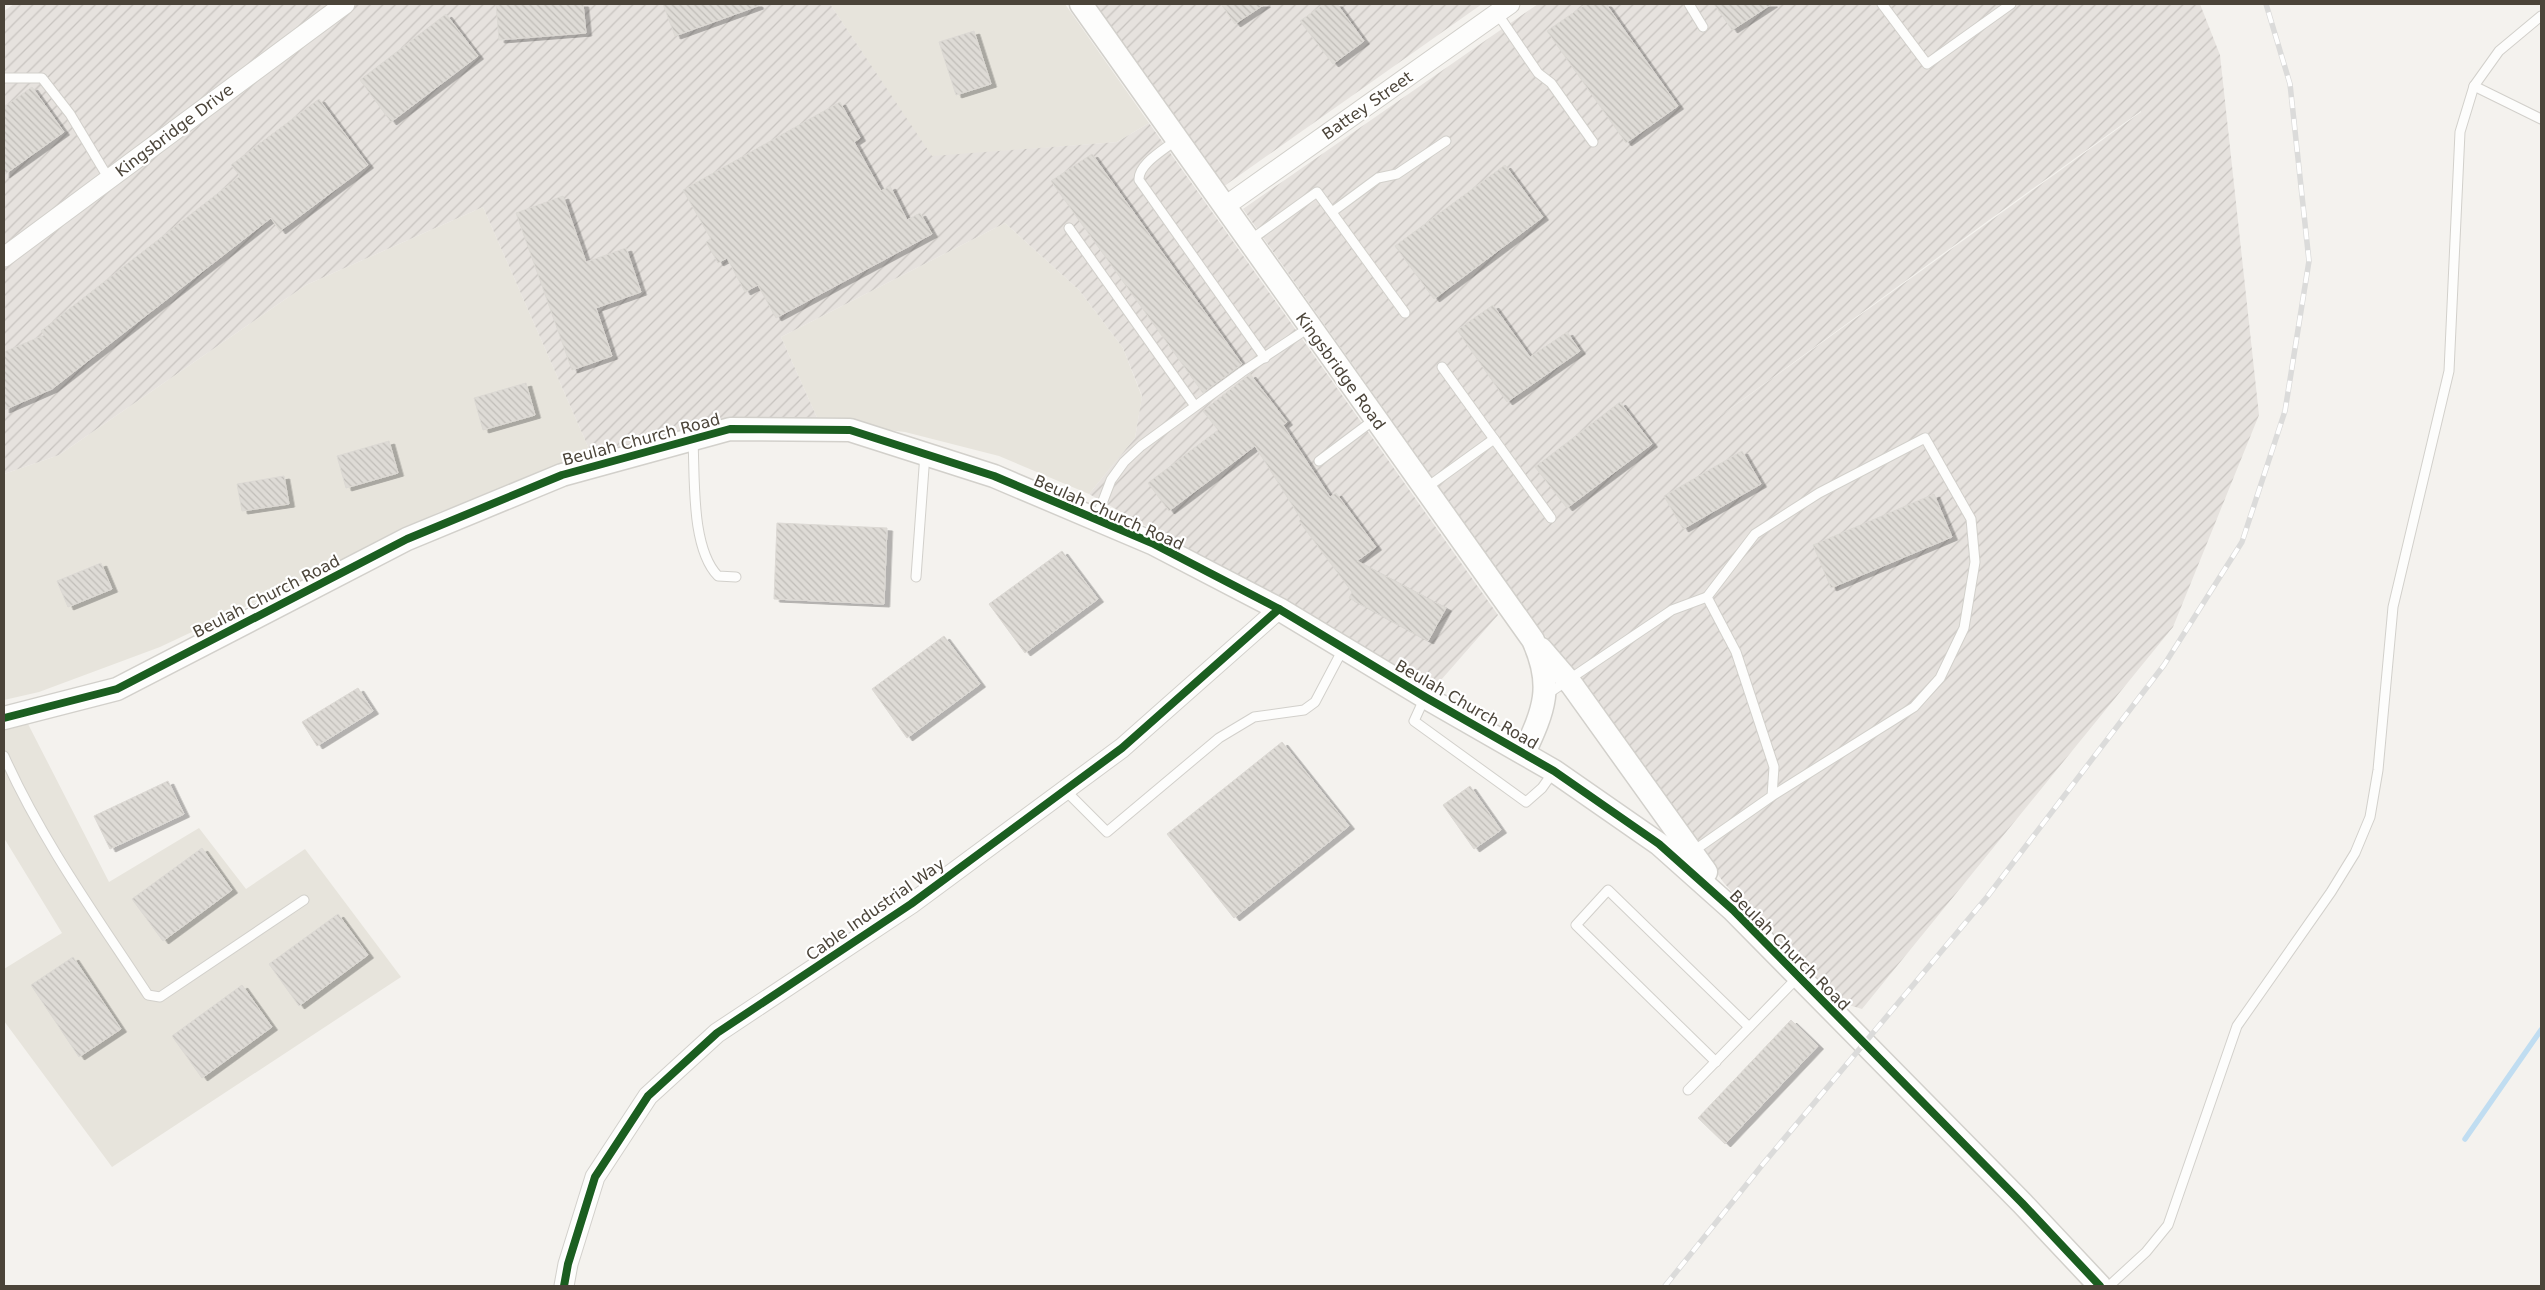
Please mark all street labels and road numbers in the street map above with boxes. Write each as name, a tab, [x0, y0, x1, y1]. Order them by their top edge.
street label: Battey Street	[1318, 67, 1416, 144]
street label: Kingsbridge Drive	[112, 80, 237, 181]
street label: Kingsbridge Road	[1292, 309, 1389, 434]
street label: Beulah Church Road	[560, 409, 722, 470]
street label: Beulah Church Road	[1031, 471, 1187, 554]
street label: Beulah Church Road	[190, 551, 343, 642]
street label: Beulah Church Road	[1392, 656, 1542, 753]
street label: Cable Industrial Way	[802, 854, 948, 964]
street label: Beulah Church Road	[1726, 886, 1854, 1014]

